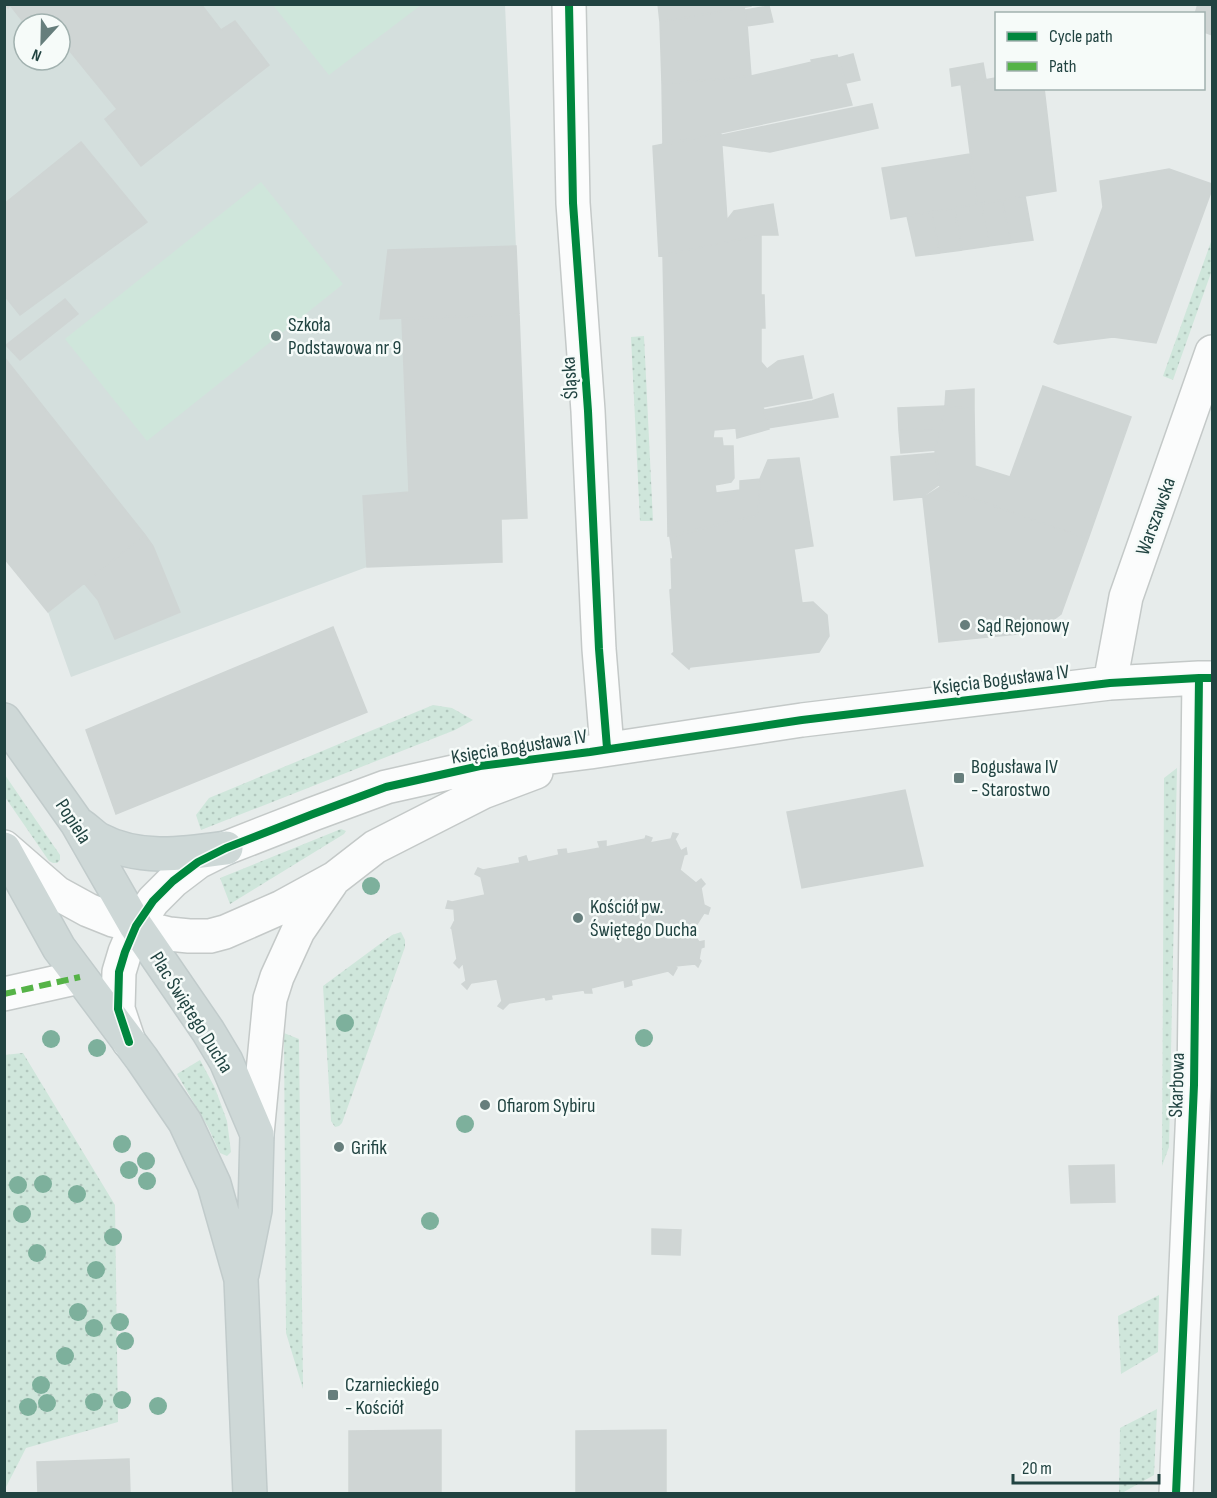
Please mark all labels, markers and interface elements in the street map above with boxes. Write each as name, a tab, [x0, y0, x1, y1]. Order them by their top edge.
north arrow	[12, 12, 72, 72]
legend	[995, 12, 1205, 90]
text: Cycle path	[1049, 26, 1113, 47]
text: N	[29, 44, 44, 65]
text: Path	[1049, 56, 1077, 77]
place label: Szkoła Podstawowa nr 9	[288, 313, 401, 360]
marker: Szkoła Podstawowa nr 9	[269, 329, 283, 343]
street label: Śląska	[557, 356, 583, 400]
street label: Warszawska	[1131, 474, 1181, 559]
place label: Sąd Rejonowy	[977, 614, 1070, 638]
marker: Sąd Rejonowy	[958, 618, 972, 632]
street label: Księcia Bogusława IV	[932, 660, 1071, 700]
street label: Księcia Bogusława IV	[449, 724, 589, 770]
place label: Bogusława IV - Starostwo	[971, 755, 1058, 802]
marker: Bogusława IV - Starostwo	[952, 771, 966, 785]
street label: Popiela	[50, 795, 96, 848]
place label: Kościół pw. Świętego Ducha	[590, 895, 697, 942]
marker: Kościół pw. Świętego Ducha	[571, 911, 585, 925]
street label: Plac Świętego Ducha	[144, 948, 238, 1078]
street label: Skarbowa	[1164, 1052, 1190, 1118]
place label: Ofiarom Sybiru	[497, 1094, 595, 1118]
marker: Ofiarom Sybiru	[478, 1098, 492, 1112]
place label: Grifik	[351, 1136, 387, 1160]
marker: Grifik	[332, 1140, 346, 1154]
place label: Czarnieckiego - Kościół	[345, 1373, 439, 1420]
marker: Czarnieckiego - Kościół	[326, 1388, 340, 1402]
scale bar	[1013, 1447, 1158, 1485]
text: 20 m	[1022, 1458, 1052, 1479]

